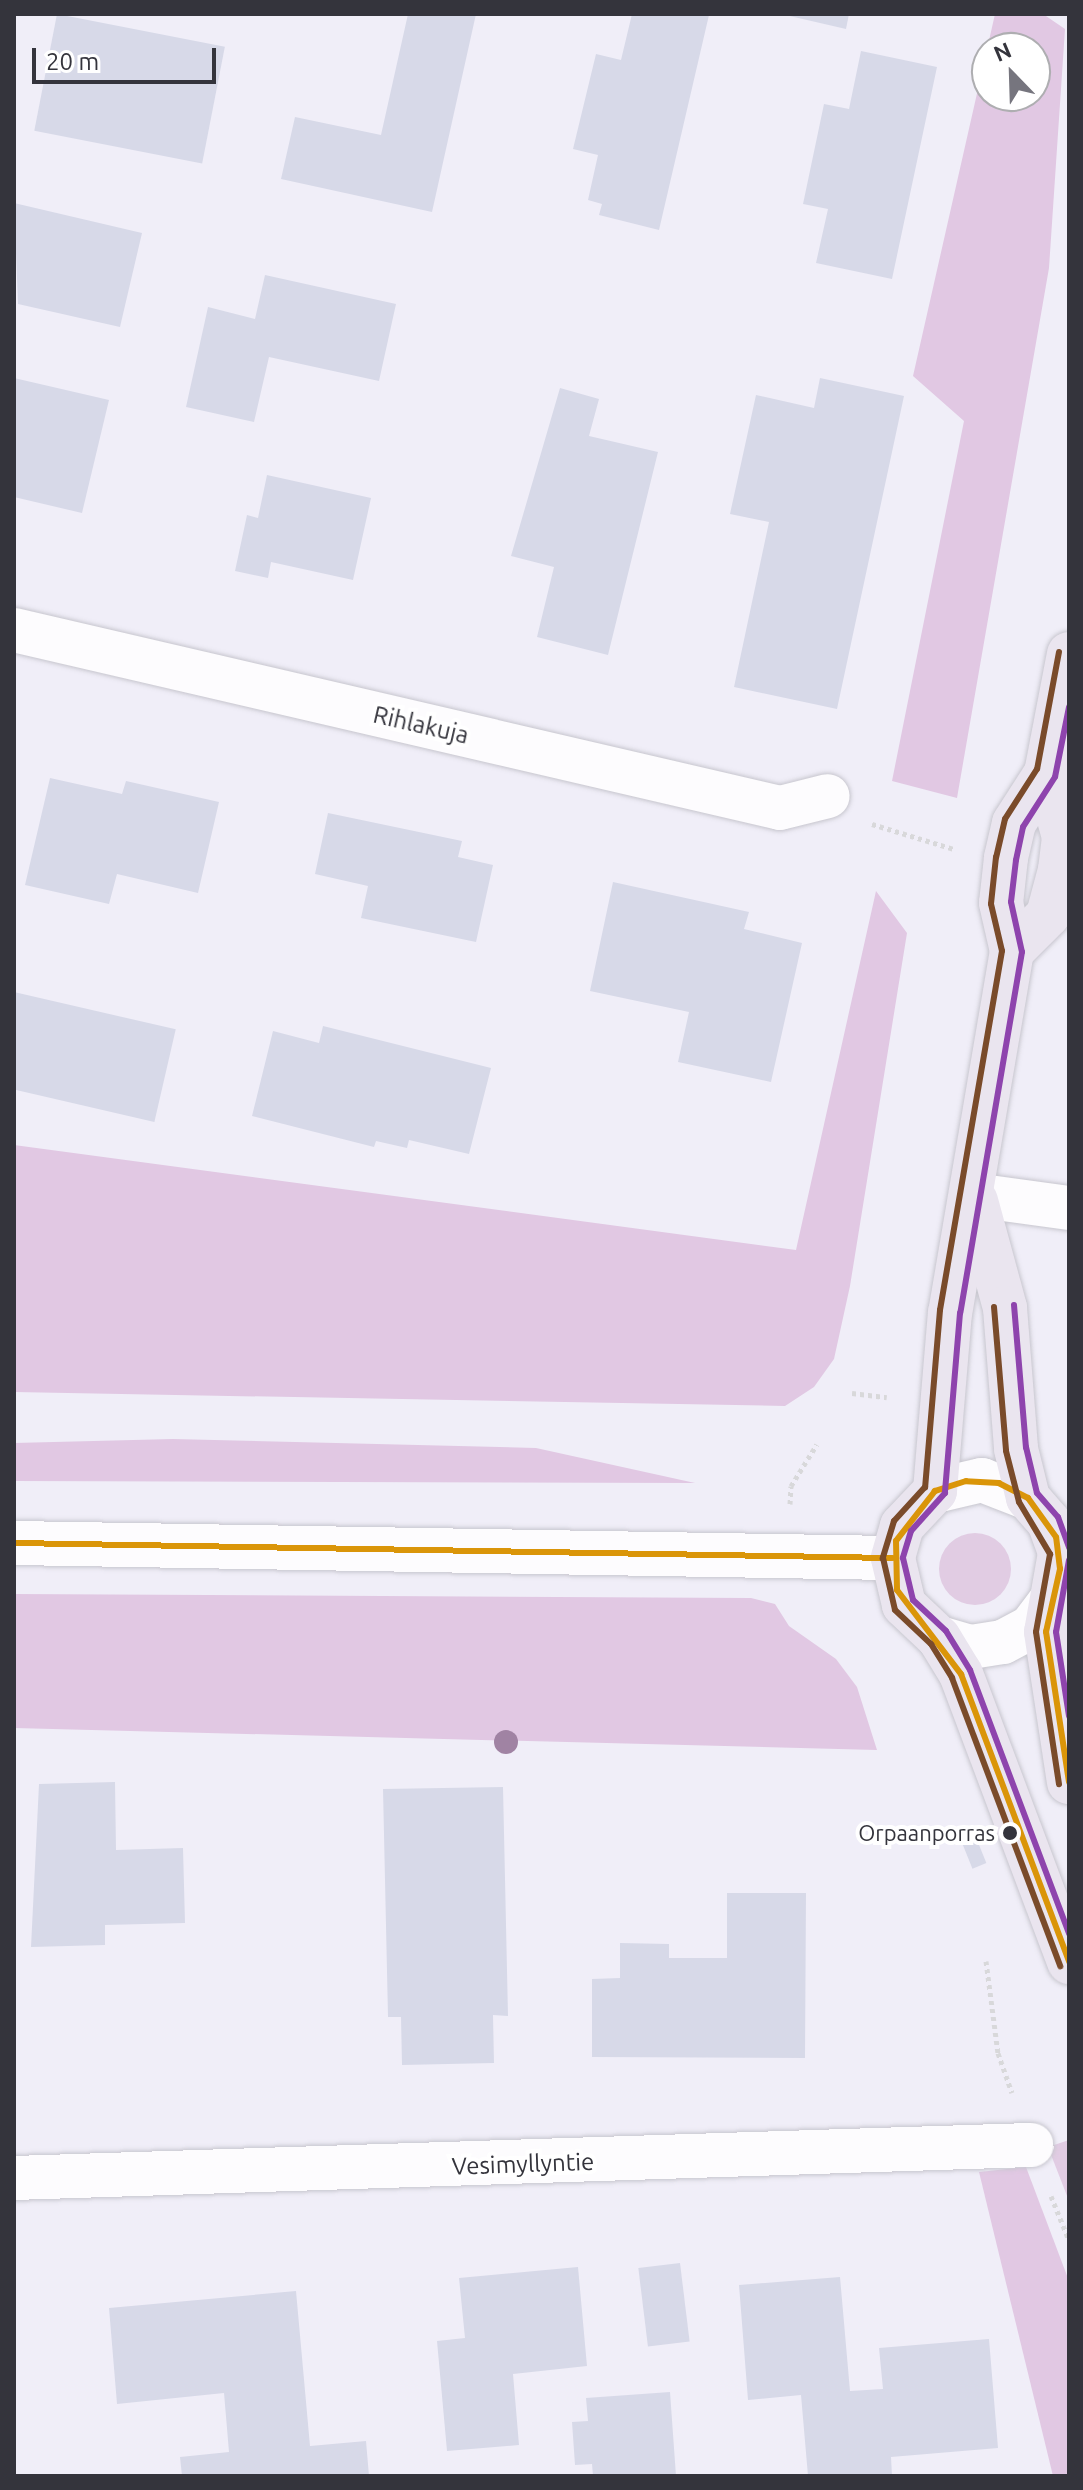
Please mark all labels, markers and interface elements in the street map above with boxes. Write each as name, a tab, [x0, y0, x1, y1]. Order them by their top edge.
scale bar	[36, 32, 220, 82]
north arrow	[971, 32, 1051, 112]
text: N	[990, 37, 1015, 66]
text: 20 m	[46, 48, 99, 75]
street label: Rihlakuja	[370, 700, 472, 750]
place label: Orpaanporras	[858, 1820, 995, 1846]
marker: Orpaanporras	[1002, 1825, 1018, 1841]
street label: Vesimyllyntie	[451, 2147, 595, 2181]

